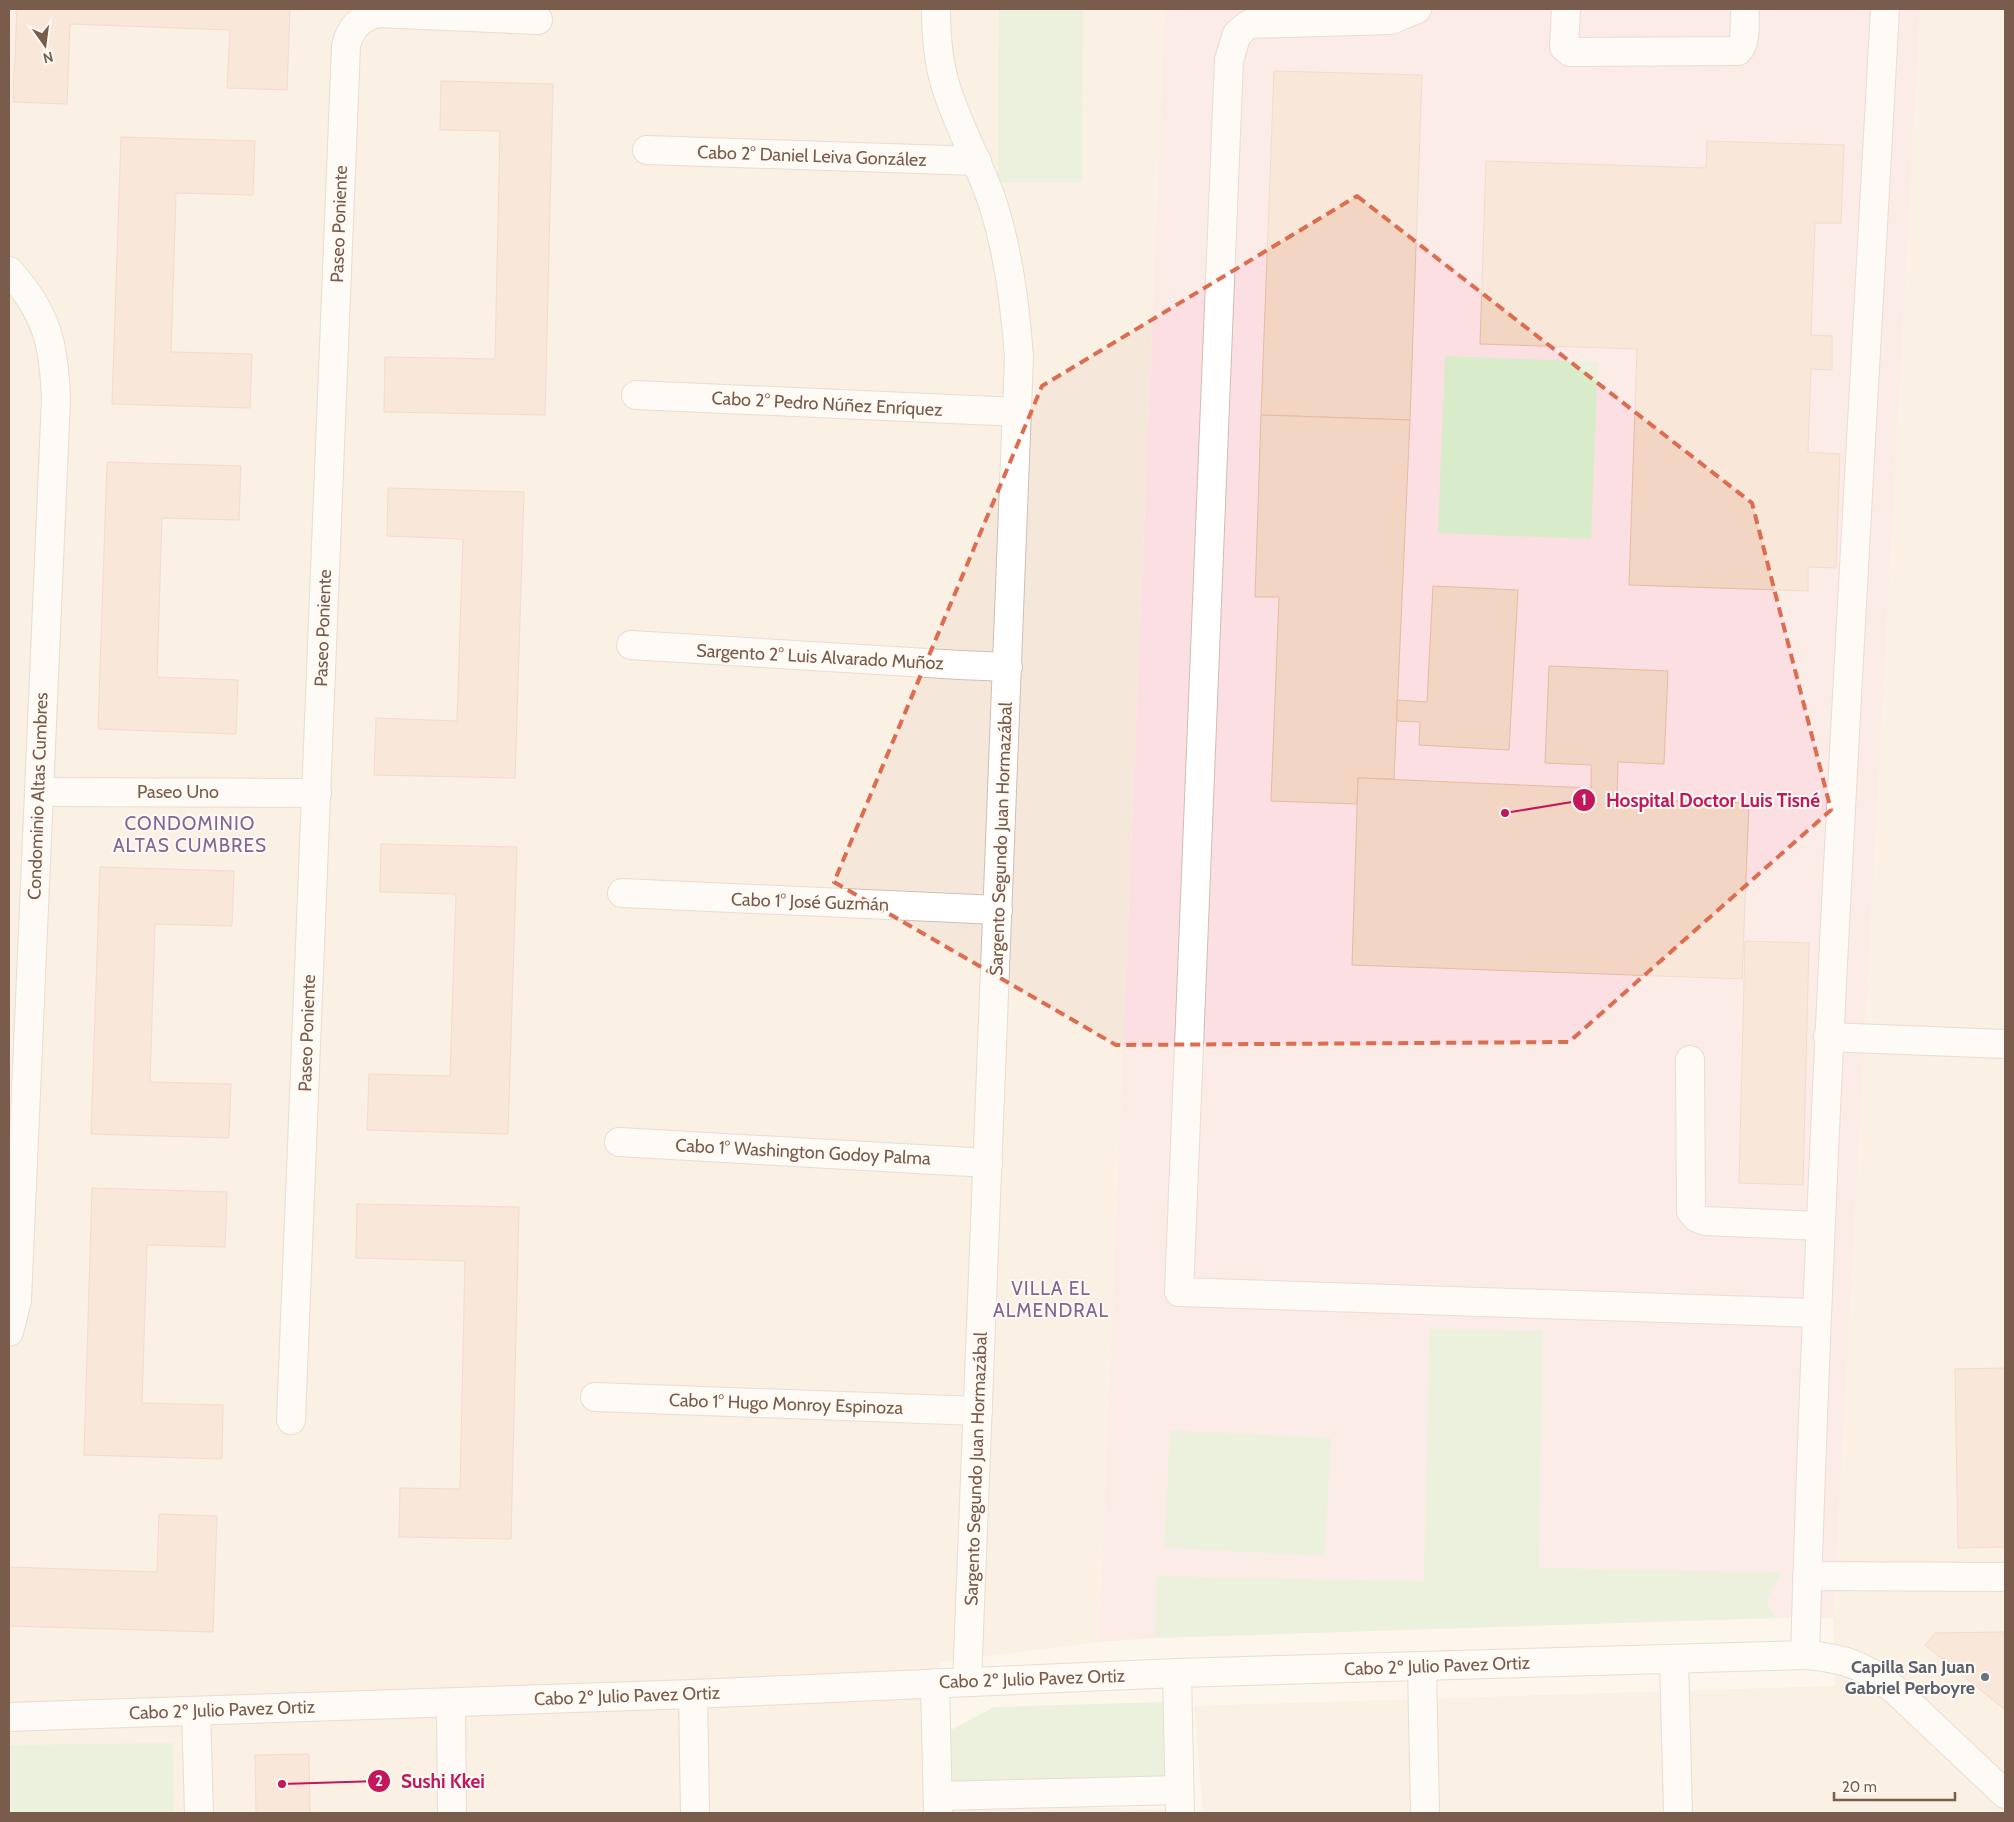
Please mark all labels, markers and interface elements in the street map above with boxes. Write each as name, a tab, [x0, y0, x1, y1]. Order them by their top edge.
north arrow	[20, 20, 70, 70]
text: N	[41, 48, 55, 68]
street label: Cabo 2° Daniel Leiva González	[697, 141, 928, 171]
street label: Paseo Poniente	[326, 165, 352, 283]
street label: Cabo 2° Pedro Núñez Enríquez	[711, 387, 944, 421]
street label: Paseo Poniente	[310, 569, 336, 687]
street label: Sargento 2° Luis Alvarado Muñoz	[696, 640, 945, 674]
street label: Condominio Altas Cumbres	[23, 692, 53, 900]
street label: Sargento Segundo Juan Hormazábal	[985, 701, 1017, 976]
street label: Paseo Uno	[137, 781, 219, 803]
callout: Hospital Doctor Luis Tisné	[1571, 783, 1830, 817]
text: Hospital Doctor Luis Tisné	[1606, 789, 1820, 812]
text: 1	[1581, 791, 1587, 809]
district label: CONDOMINIO ALTAS CUMBRES	[113, 812, 267, 857]
street label: Cabo 1° José Guzmán	[731, 888, 889, 916]
street label: Paseo Poniente	[294, 974, 320, 1092]
street label: Cabo 1° Washington Godoy Palma	[675, 1134, 932, 1170]
district label: VILLA EL ALMENDRAL	[993, 1277, 1109, 1322]
street label: Sargento Segundo Juan Hormazábal	[960, 1331, 992, 1606]
street label: Cabo 1° Hugo Monroy Espinoza	[668, 1389, 904, 1419]
street label: Cabo 2º Julio Pavez Ortiz	[1344, 1652, 1531, 1680]
place label: Capilla San Juan Gabriel Perboyre	[1845, 1656, 1975, 1699]
street label: Cabo 2º Julio Pavez Ortiz	[939, 1665, 1126, 1693]
marker: Capilla San Juan Gabriel Perboyre	[1979, 1671, 1991, 1683]
street label: Cabo 2º Julio Pavez Ortiz	[534, 1682, 721, 1710]
street label: Cabo 2º Julio Pavez Ortiz	[129, 1696, 316, 1724]
callout: Sushi Kkei	[366, 1764, 495, 1798]
text: Sushi Kkei	[401, 1770, 485, 1793]
scale bar	[1834, 1770, 1955, 1802]
text: 2	[375, 1772, 383, 1790]
text: 20 m	[1842, 1778, 1877, 1796]

